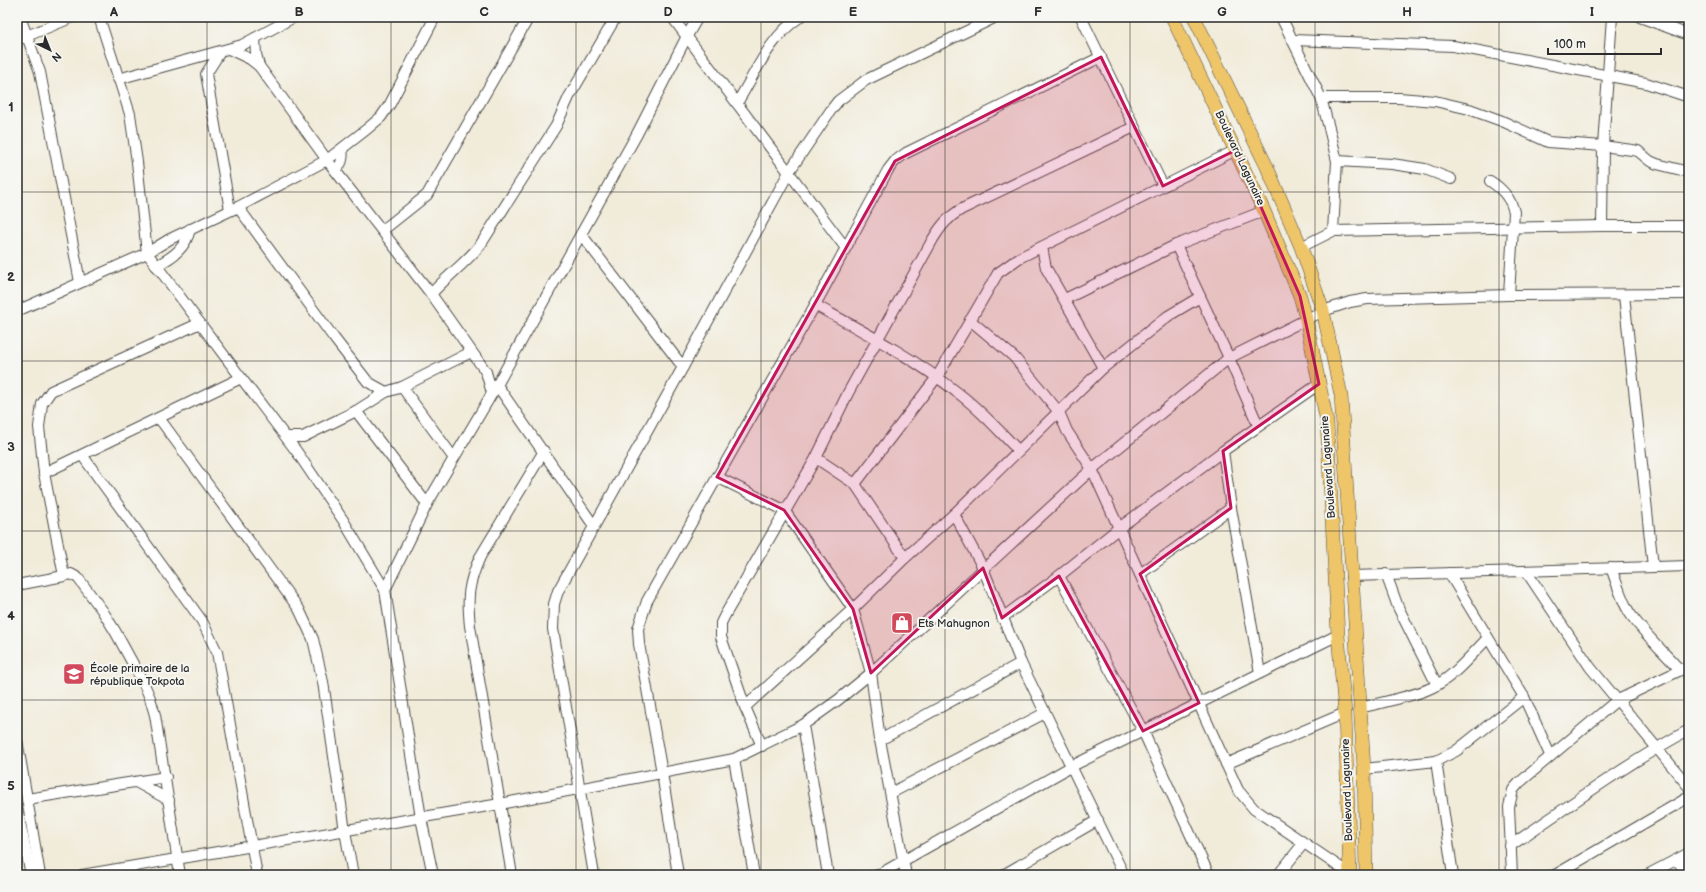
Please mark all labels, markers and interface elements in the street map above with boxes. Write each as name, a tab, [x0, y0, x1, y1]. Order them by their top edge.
text: A	[109, 4, 118, 20]
text: B	[294, 4, 304, 20]
text: C	[479, 4, 489, 20]
text: D	[663, 4, 673, 20]
text: E	[849, 4, 858, 20]
text: F	[1034, 4, 1042, 20]
text: G	[1217, 4, 1227, 20]
text: H	[1402, 4, 1412, 20]
text: I	[1590, 4, 1594, 20]
north arrow	[30, 30, 70, 70]
scale bar	[1548, 30, 1661, 56]
text: 100 m	[1554, 37, 1586, 52]
text: N	[49, 49, 64, 65]
text: 1	[8, 99, 14, 115]
street label: Boulevard Lagunaire	[1212, 109, 1268, 208]
text: 2	[7, 269, 15, 285]
street label: Boulevard Lagunaire	[1318, 415, 1338, 519]
text: 3	[7, 439, 15, 455]
text: 4	[7, 608, 15, 624]
shop icon: Ets Mahugnon	[889, 610, 915, 636]
place label: Ets Mahugnon	[918, 617, 990, 630]
school or university icon: École primaire de la république Tokpota	[61, 661, 87, 687]
place label: École primaire de la république Tokpota	[90, 661, 189, 688]
street label: Boulevard Lagunaire	[1339, 738, 1355, 842]
text: 5	[7, 778, 15, 794]

